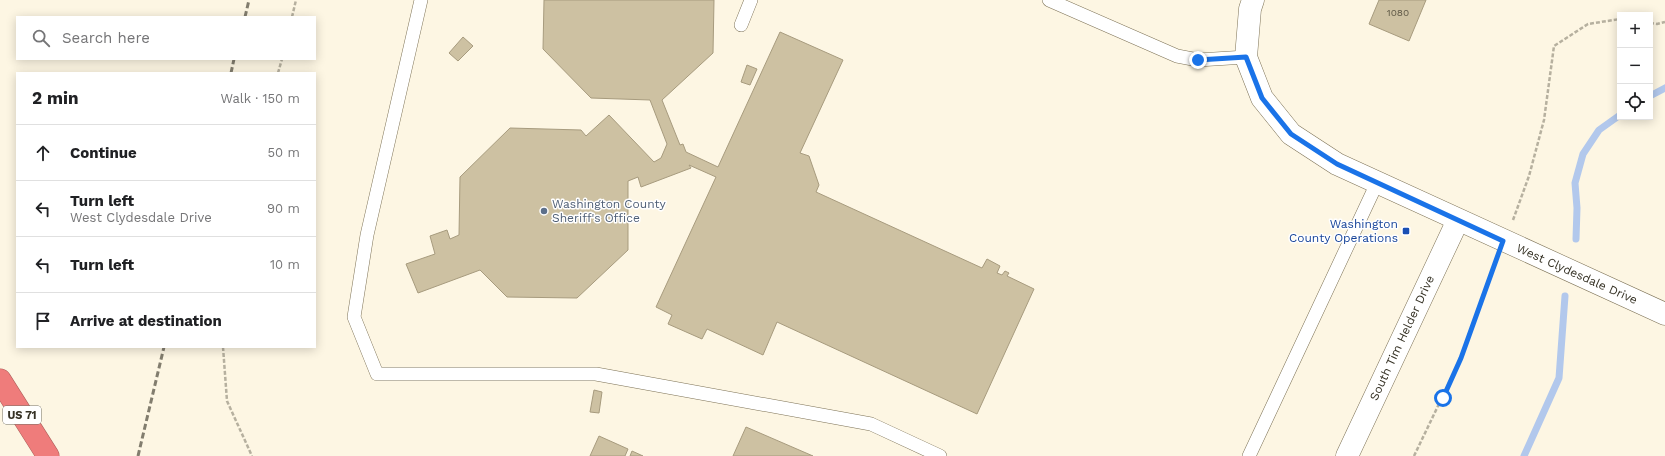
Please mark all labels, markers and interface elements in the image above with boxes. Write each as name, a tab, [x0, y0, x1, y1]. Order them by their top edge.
house number: 1080	[1387, 7, 1409, 18]
map controls	[1617, 12, 1653, 120]
button: +	[1617, 12, 1653, 48]
search box	[16, 16, 316, 60]
icon: search	[30, 27, 52, 49]
text: Search here	[62, 29, 150, 47]
button: −	[1617, 48, 1653, 84]
route end	[1189, 51, 1207, 69]
button: locate	[1617, 84, 1653, 120]
text: 2 min	[32, 88, 78, 108]
text: Walk · 150 m	[221, 91, 300, 106]
icon: ahead	[32, 142, 54, 164]
text: Continue	[70, 144, 137, 162]
text: 50 m	[268, 145, 300, 160]
text: Turn left	[70, 192, 134, 210]
place label: Washington County Sheriff's Office	[552, 197, 667, 225]
icon: left	[32, 198, 54, 220]
text: 90 m	[267, 201, 300, 216]
marker: Washington County Sheriff's Office	[539, 206, 549, 216]
text: West Clydesdale Drive	[70, 210, 212, 225]
place label: Washington County Operations	[1289, 217, 1398, 245]
marker: Washington County Operations	[1401, 226, 1411, 236]
street label: West Clydesdale Drive	[1514, 241, 1640, 307]
icon: left	[32, 254, 54, 276]
text: Turn left	[70, 256, 134, 274]
text: 10 m	[270, 257, 300, 272]
street label: South Tim Helder Drive	[1367, 273, 1437, 403]
icon: arrive	[32, 310, 54, 332]
text: Arrive at destination	[70, 312, 222, 330]
route start	[1434, 389, 1452, 407]
road number: US 71	[3, 406, 41, 424]

